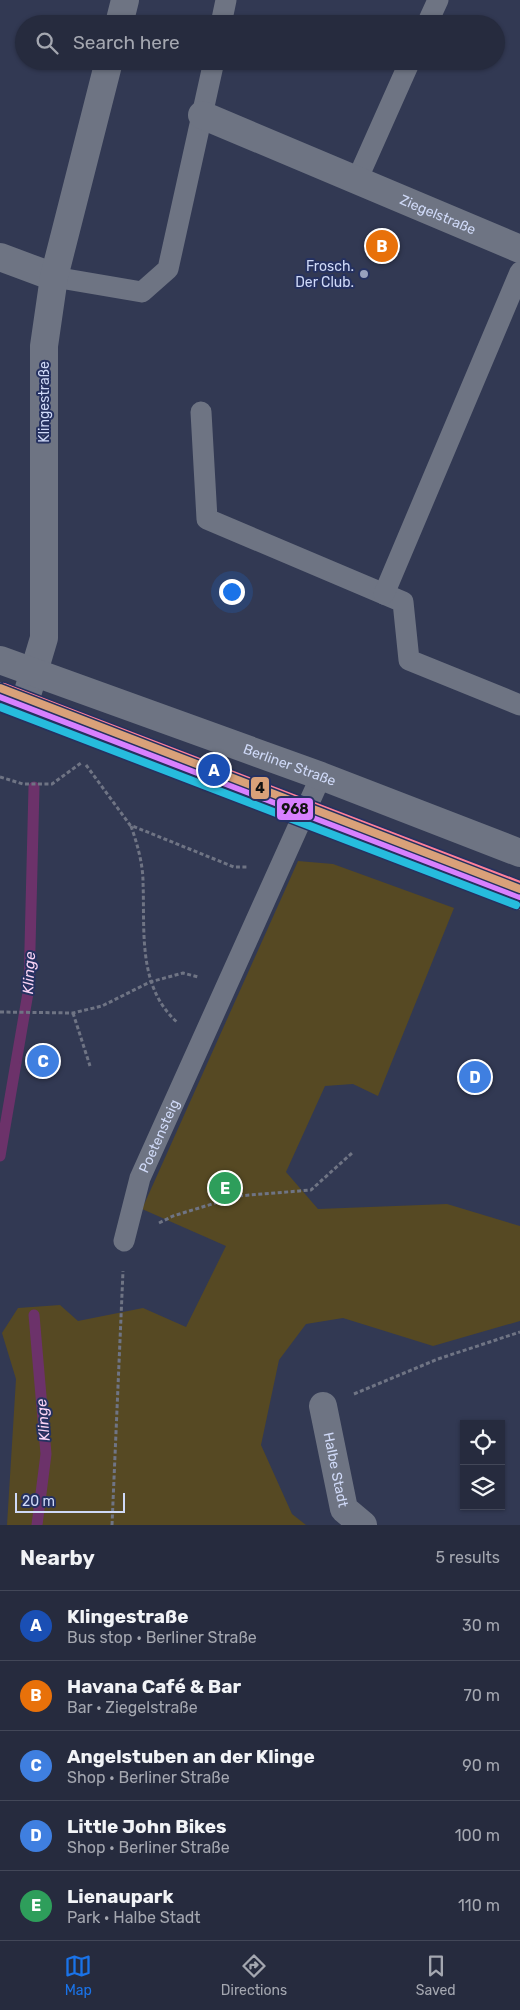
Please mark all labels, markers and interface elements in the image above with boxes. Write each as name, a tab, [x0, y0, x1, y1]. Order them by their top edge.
search box	[15, 15, 505, 70]
icon: search	[33, 29, 61, 57]
text: Search here	[73, 31, 180, 54]
street label: Ziegelstraße	[397, 191, 478, 238]
pin: B	[366, 227, 398, 265]
place label: Frosch. Der Club.	[295, 258, 354, 291]
marker: Frosch. Der Club.	[358, 268, 370, 280]
street label: Klingestraße	[36, 361, 53, 443]
your location	[219, 579, 245, 605]
street label: Berliner Straße	[241, 741, 338, 790]
pin: A	[198, 751, 230, 789]
line badge: 4	[250, 776, 270, 800]
text: 4	[255, 780, 265, 797]
line badge: 968	[276, 797, 314, 821]
text: 968	[281, 801, 309, 818]
water label: Klinge	[19, 951, 39, 995]
pin: C	[27, 1042, 59, 1080]
pin: D	[459, 1058, 491, 1096]
street label: Poetensteig	[135, 1097, 183, 1176]
pin: E	[209, 1169, 241, 1207]
water label: Klinge	[32, 1397, 54, 1442]
map controls	[460, 1420, 505, 1510]
button: locate	[460, 1420, 505, 1465]
street label: Halbe Stadt	[320, 1431, 352, 1509]
button: layers	[460, 1465, 505, 1510]
scale bar	[15, 1490, 125, 1513]
text: 20 m	[22, 1493, 55, 1510]
text: Nearby	[20, 1545, 95, 1570]
text: 5 results	[436, 1548, 500, 1567]
text: Klingestraße	[67, 1605, 188, 1628]
text: A	[30, 1616, 42, 1635]
text: 30 m	[462, 1616, 500, 1635]
text: Bus stop · Berliner Straße	[67, 1628, 257, 1647]
text: Havana Café & Bar	[67, 1675, 241, 1698]
text: B	[30, 1686, 42, 1705]
text: 70 m	[463, 1686, 500, 1705]
text: Bar · Ziegelstraße	[67, 1698, 198, 1717]
text: Angelstuben an der Klinge	[67, 1745, 315, 1768]
text: C	[30, 1756, 42, 1775]
text: 90 m	[462, 1756, 500, 1775]
text: Shop · Berliner Straße	[67, 1768, 230, 1787]
text: Little John Bikes	[67, 1815, 227, 1838]
text: D	[30, 1826, 42, 1845]
text: 100 m	[455, 1826, 500, 1845]
text: Shop · Berliner Straße	[67, 1838, 230, 1857]
text: Lienaupark	[67, 1885, 174, 1908]
text: E	[31, 1896, 41, 1915]
text: 110 m	[458, 1896, 500, 1915]
text: Park · Halbe Stadt	[67, 1908, 201, 1927]
tab: Map	[64, 1952, 92, 1999]
tab: Directions	[221, 1952, 287, 1999]
tab: Saved	[416, 1952, 456, 1999]

